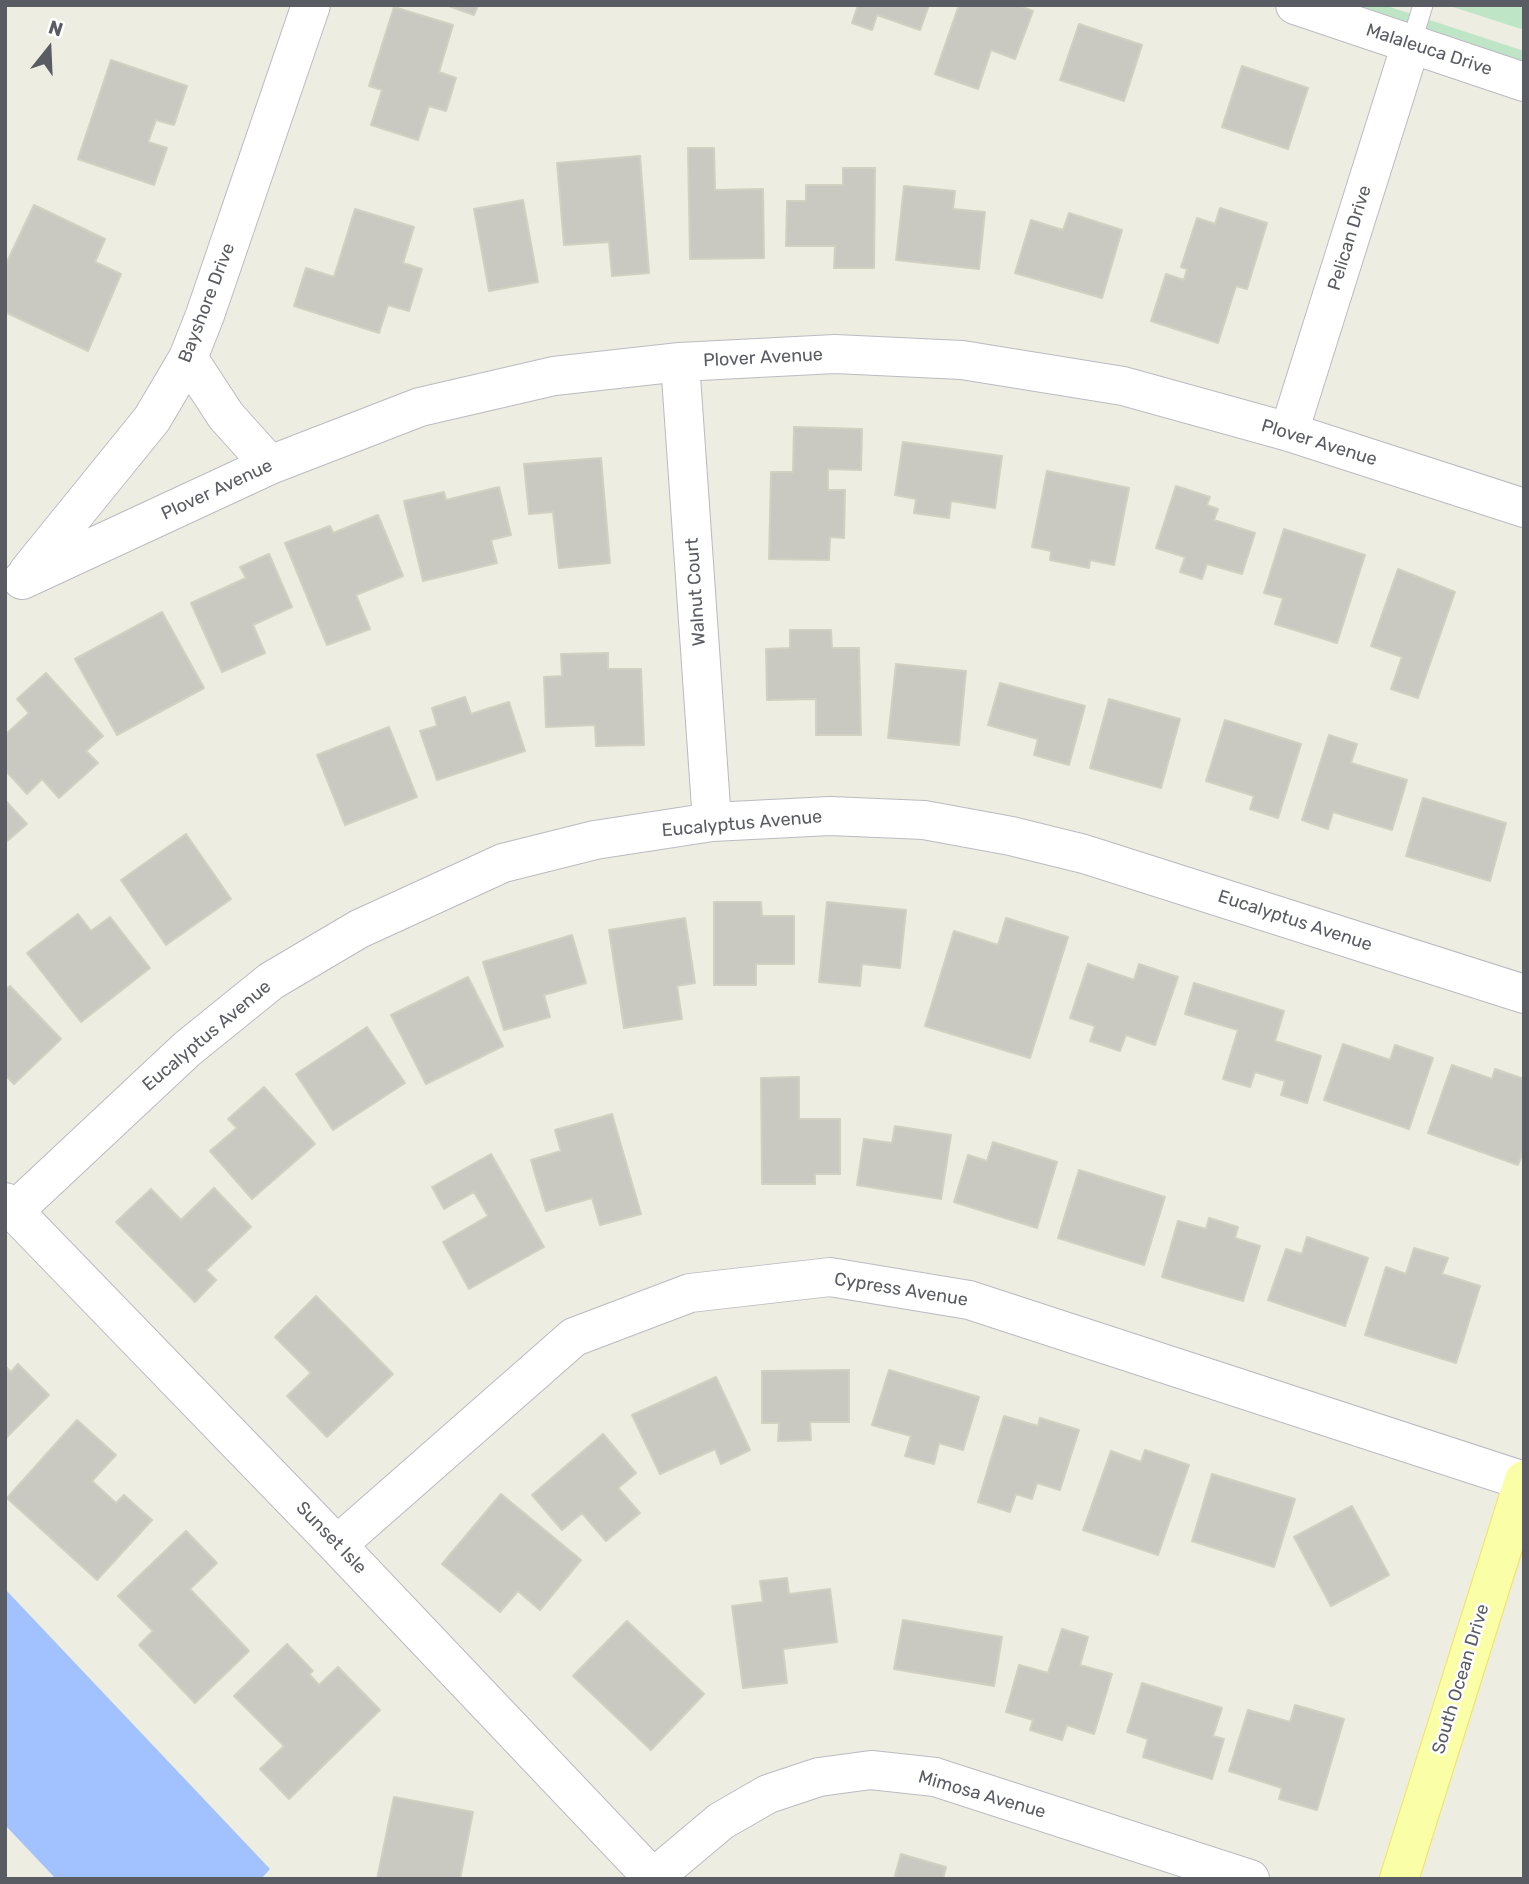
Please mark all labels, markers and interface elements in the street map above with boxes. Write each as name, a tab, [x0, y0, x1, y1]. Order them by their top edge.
north arrow	[14, 14, 84, 84]
text: N	[46, 16, 66, 42]
street label: Malaleuca Drive	[1363, 19, 1495, 81]
street label: Pelican Drive	[1324, 183, 1376, 293]
street label: Bayshore Drive	[174, 240, 240, 366]
street label: Plover Avenue	[703, 344, 823, 372]
street label: Plover Avenue	[1258, 415, 1380, 471]
street label: Plover Avenue	[158, 455, 276, 525]
street label: Walnut Court	[681, 537, 711, 647]
street label: Eucalyptus Avenue	[661, 806, 823, 842]
street label: Eucalyptus Avenue	[1215, 886, 1375, 956]
street label: Eucalyptus Avenue	[138, 976, 276, 1096]
street label: Cypress Avenue	[833, 1269, 969, 1311]
street label: Sunset Isle	[291, 1497, 371, 1579]
street label: South Ocean Drive	[1428, 1601, 1494, 1757]
street label: Mimosa Avenue	[916, 1766, 1048, 1824]

